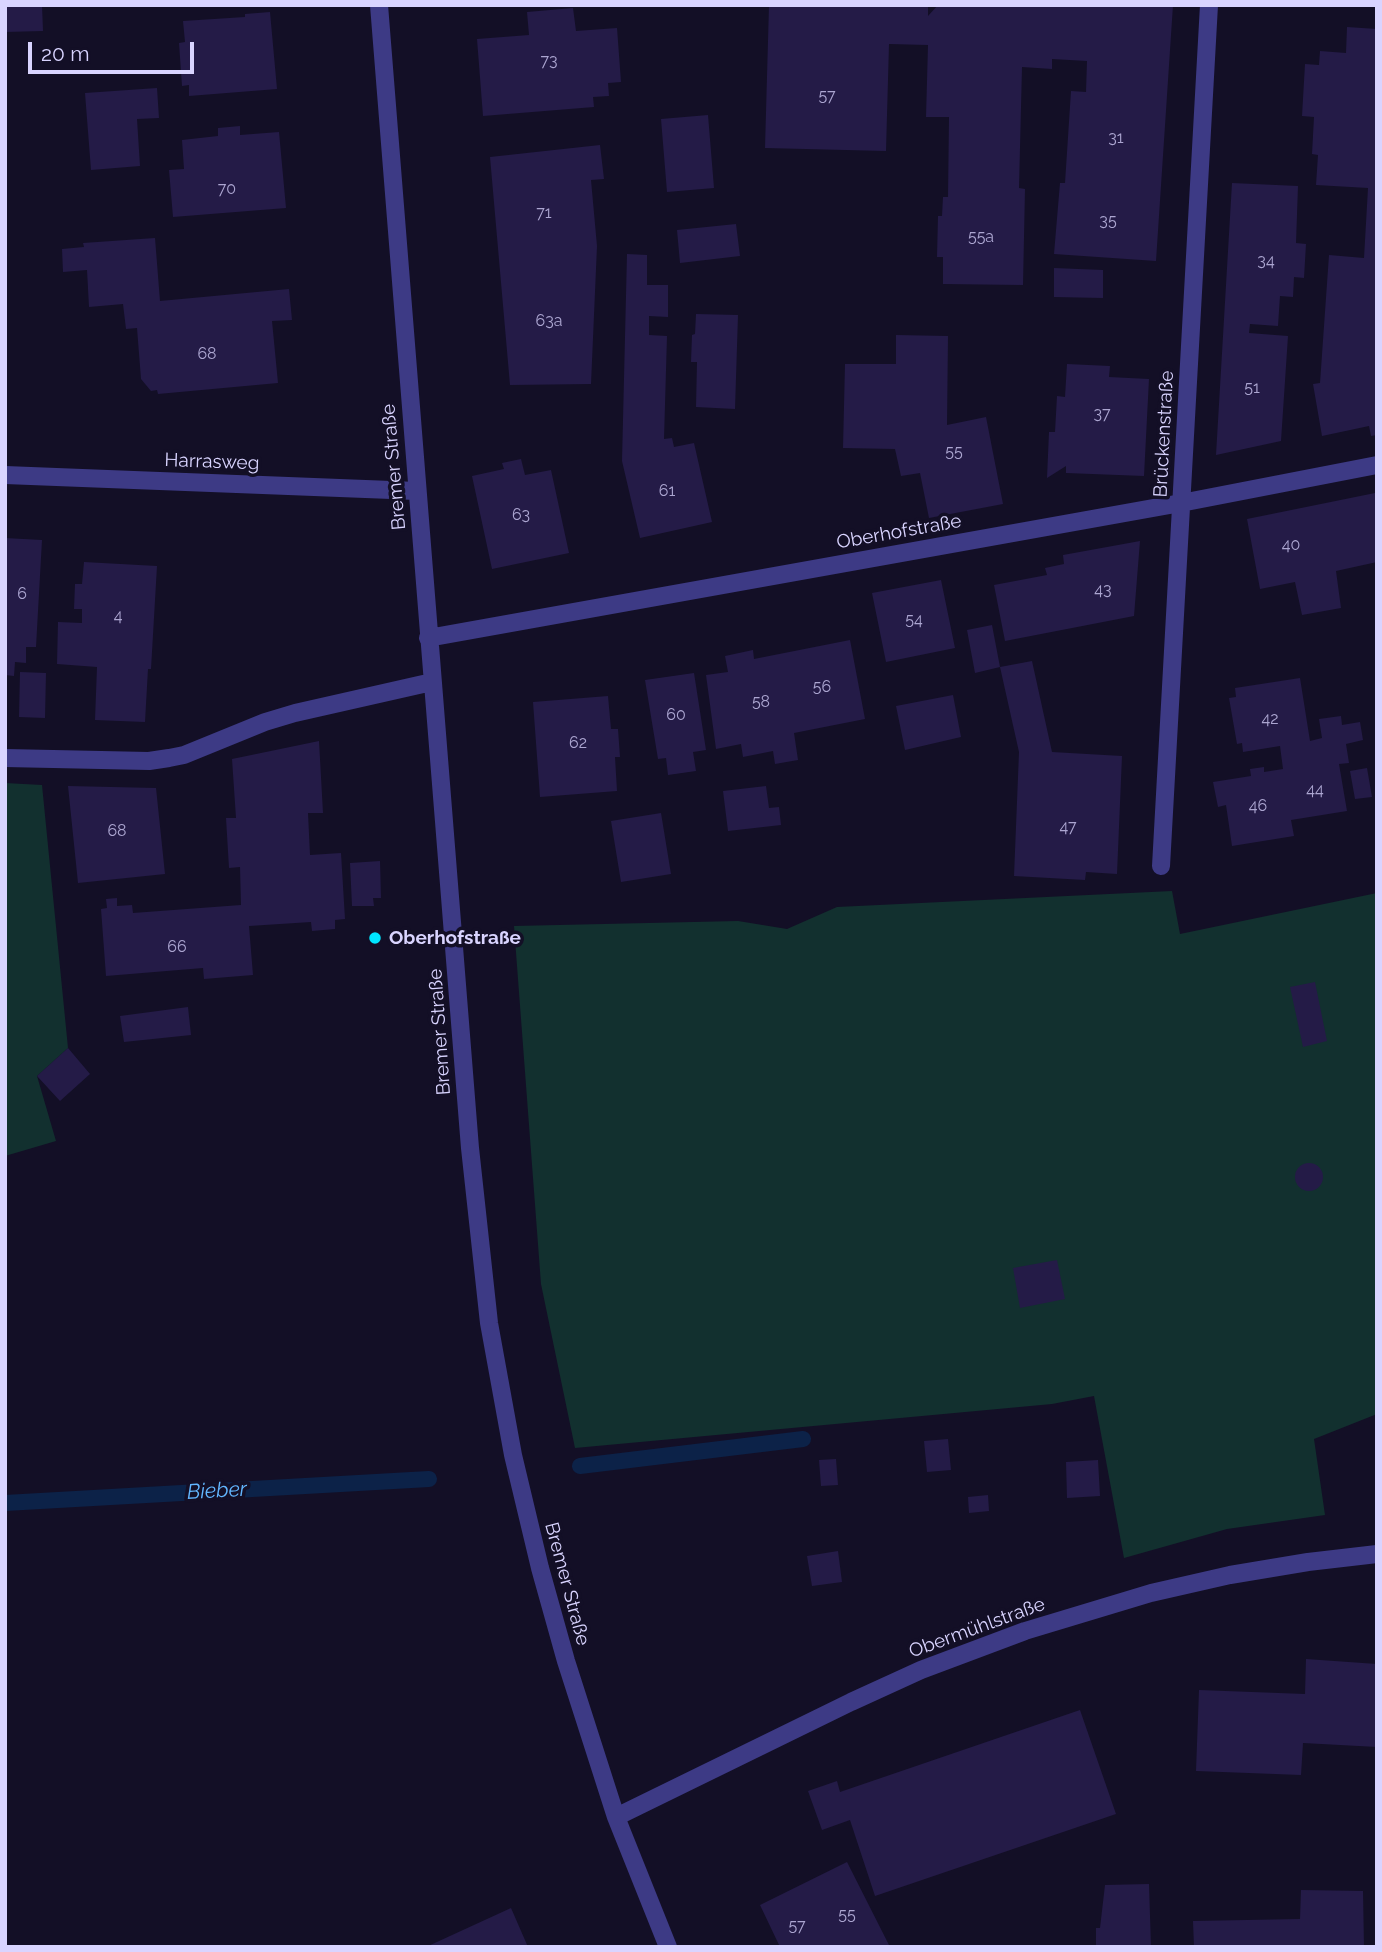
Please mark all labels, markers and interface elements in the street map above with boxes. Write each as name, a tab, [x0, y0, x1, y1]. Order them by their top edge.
scale bar	[32, 28, 198, 72]
text: 20 m	[41, 41, 89, 66]
house number: 73	[540, 51, 558, 71]
house number: 57	[818, 86, 836, 106]
house number: 31	[1108, 128, 1124, 148]
house number: 70	[218, 179, 236, 199]
house number: 71	[536, 203, 552, 223]
house number: 35	[1099, 211, 1117, 231]
house number: 55a	[968, 227, 994, 247]
house number: 34	[1257, 251, 1275, 271]
house number: 63a	[536, 311, 562, 331]
house number: 68	[197, 344, 217, 364]
street label: Brückenstraße	[1149, 370, 1179, 498]
house number: 51	[1244, 378, 1260, 398]
street label: Bremer Straße	[377, 403, 411, 531]
house number: 37	[1093, 404, 1111, 424]
house number: 55	[945, 442, 963, 462]
street label: Harrasweg	[164, 449, 260, 475]
house number: 61	[659, 481, 675, 501]
house number: 63	[512, 505, 530, 525]
street label: Oberhofstraße	[835, 510, 963, 554]
house number: 40	[1282, 535, 1300, 555]
house number: 43	[1094, 580, 1112, 600]
house number: 6	[17, 584, 27, 604]
house number: 4	[114, 606, 122, 626]
house number: 54	[905, 610, 923, 630]
house number: 56	[813, 677, 831, 697]
house number: 58	[752, 692, 770, 712]
house number: 60	[666, 705, 686, 725]
house number: 42	[1261, 709, 1279, 729]
house number: 62	[569, 733, 587, 753]
house number: 44	[1306, 780, 1324, 800]
house number: 46	[1249, 796, 1267, 816]
house number: 47	[1059, 817, 1077, 837]
house number: 68	[107, 821, 127, 841]
place label: Oberhofstraße	[389, 927, 521, 949]
marker: Oberhofstraße	[367, 930, 383, 946]
house number: 66	[167, 937, 187, 957]
street label: Bremer Straße	[424, 968, 456, 1096]
water label: Bieber	[186, 1477, 248, 1505]
street label: Bremer Straße	[540, 1520, 594, 1648]
street label: Obermühlstraße	[906, 1593, 1048, 1663]
house number: 55	[838, 1905, 856, 1925]
house number: 57	[788, 1916, 806, 1936]

